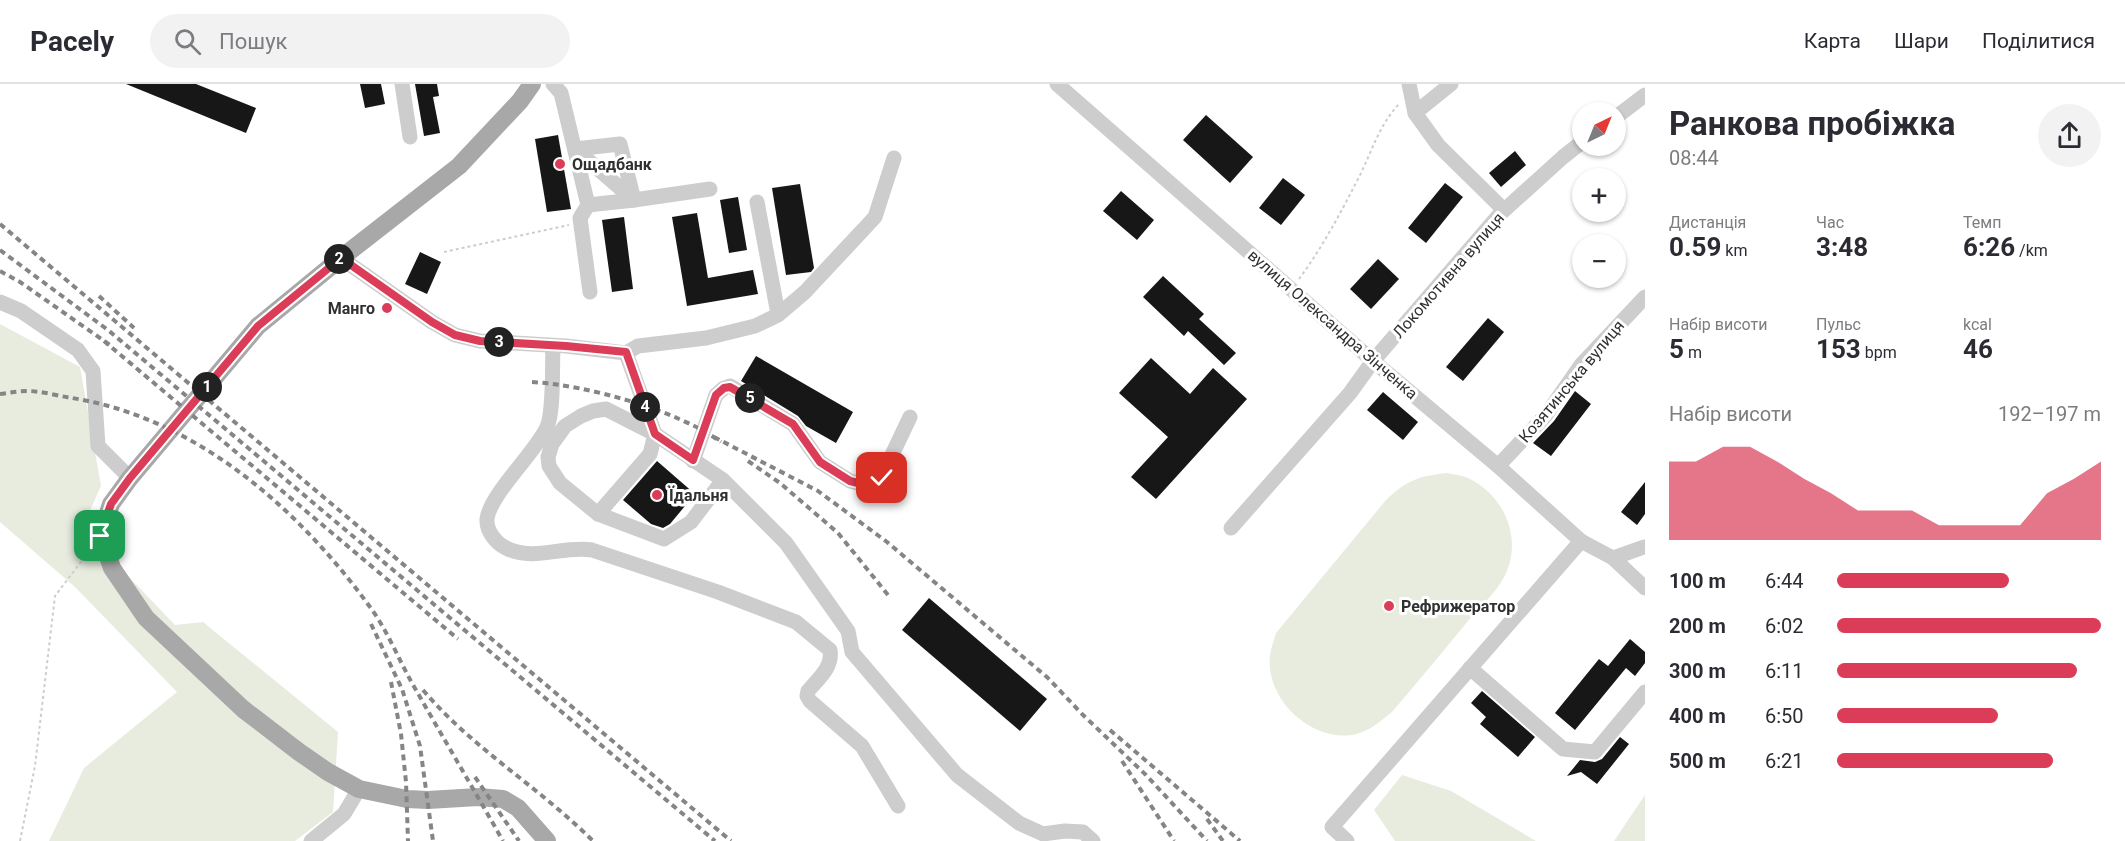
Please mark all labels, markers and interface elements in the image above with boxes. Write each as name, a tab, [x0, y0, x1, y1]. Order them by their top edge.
search box	[150, 14, 570, 68]
text: Pacely	[30, 25, 114, 58]
icon: search	[171, 25, 204, 58]
text: Пошук	[219, 29, 287, 54]
text: Карта	[1804, 29, 1861, 53]
text: Шари	[1894, 29, 1949, 53]
text: Поділитися	[1982, 29, 2095, 53]
north arrow	[1572, 102, 1626, 156]
map controls	[1572, 102, 1626, 288]
text: Ранкова пробіжка	[1669, 104, 1955, 143]
button: share	[2038, 104, 2101, 167]
text: 08:44	[1669, 146, 1719, 170]
place label: Ощадбанк	[572, 155, 653, 174]
marker: Ощадбанк	[553, 157, 567, 171]
button: +	[1572, 168, 1626, 222]
street label: Локомотивна вулиця	[1389, 209, 1508, 342]
text: Дистанція	[1669, 213, 1746, 232]
text: Час	[1816, 213, 1844, 232]
text: Темп	[1963, 213, 2001, 232]
text: 0.59	[1669, 232, 1721, 262]
text: 3:48	[1816, 232, 1868, 262]
text: 6:26	[1963, 232, 2015, 262]
button: −	[1572, 234, 1626, 288]
text: km	[1721, 241, 1747, 260]
text: /km	[2015, 241, 2048, 260]
pin: 2	[324, 244, 354, 274]
street label: вулиця Олександра Зінченка	[1244, 246, 1421, 403]
text: 2	[334, 249, 344, 268]
place label: Манго	[328, 299, 375, 318]
marker: Манго	[380, 301, 394, 315]
text: Набір висоти	[1669, 315, 1767, 334]
text: Пульс	[1816, 315, 1861, 334]
text: kcal	[1963, 315, 1992, 334]
street label: Козятинська вулиця	[1515, 316, 1628, 446]
pin: 3	[484, 327, 514, 357]
text: 3	[494, 332, 504, 351]
text: 5	[1669, 334, 1684, 364]
text: 153	[1816, 334, 1861, 364]
text: 46	[1963, 334, 1993, 364]
text: m	[1684, 343, 1702, 362]
text: bpm	[1861, 343, 1897, 362]
pin: 1	[192, 372, 222, 402]
text: 1	[202, 377, 212, 396]
pin: 5	[735, 383, 765, 413]
text: 5	[745, 388, 755, 407]
pin: 4	[630, 392, 660, 422]
text: 4	[640, 397, 650, 416]
text: Набір висоти	[1669, 402, 1792, 426]
text: 192–197 m	[1998, 402, 2101, 426]
pin	[856, 452, 907, 503]
icon: check	[865, 461, 898, 494]
place label: Їдальня	[668, 486, 729, 505]
marker: Їдальня	[650, 488, 664, 502]
pin	[74, 510, 125, 561]
icon: arrive	[83, 519, 116, 552]
text: 100 m	[1669, 569, 1726, 593]
text: 6:44	[1765, 569, 1804, 593]
place label: Рефрижератор	[1401, 597, 1515, 616]
marker: Рефрижератор	[1382, 599, 1396, 613]
text: 200 m	[1669, 614, 1726, 638]
text: 6:02	[1765, 614, 1804, 638]
text: 300 m	[1669, 659, 1726, 683]
text: 6:11	[1765, 659, 1804, 683]
text: 400 m	[1669, 704, 1726, 728]
text: 6:50	[1765, 704, 1804, 728]
text: 500 m	[1669, 749, 1726, 773]
text: 6:21	[1765, 749, 1804, 773]

